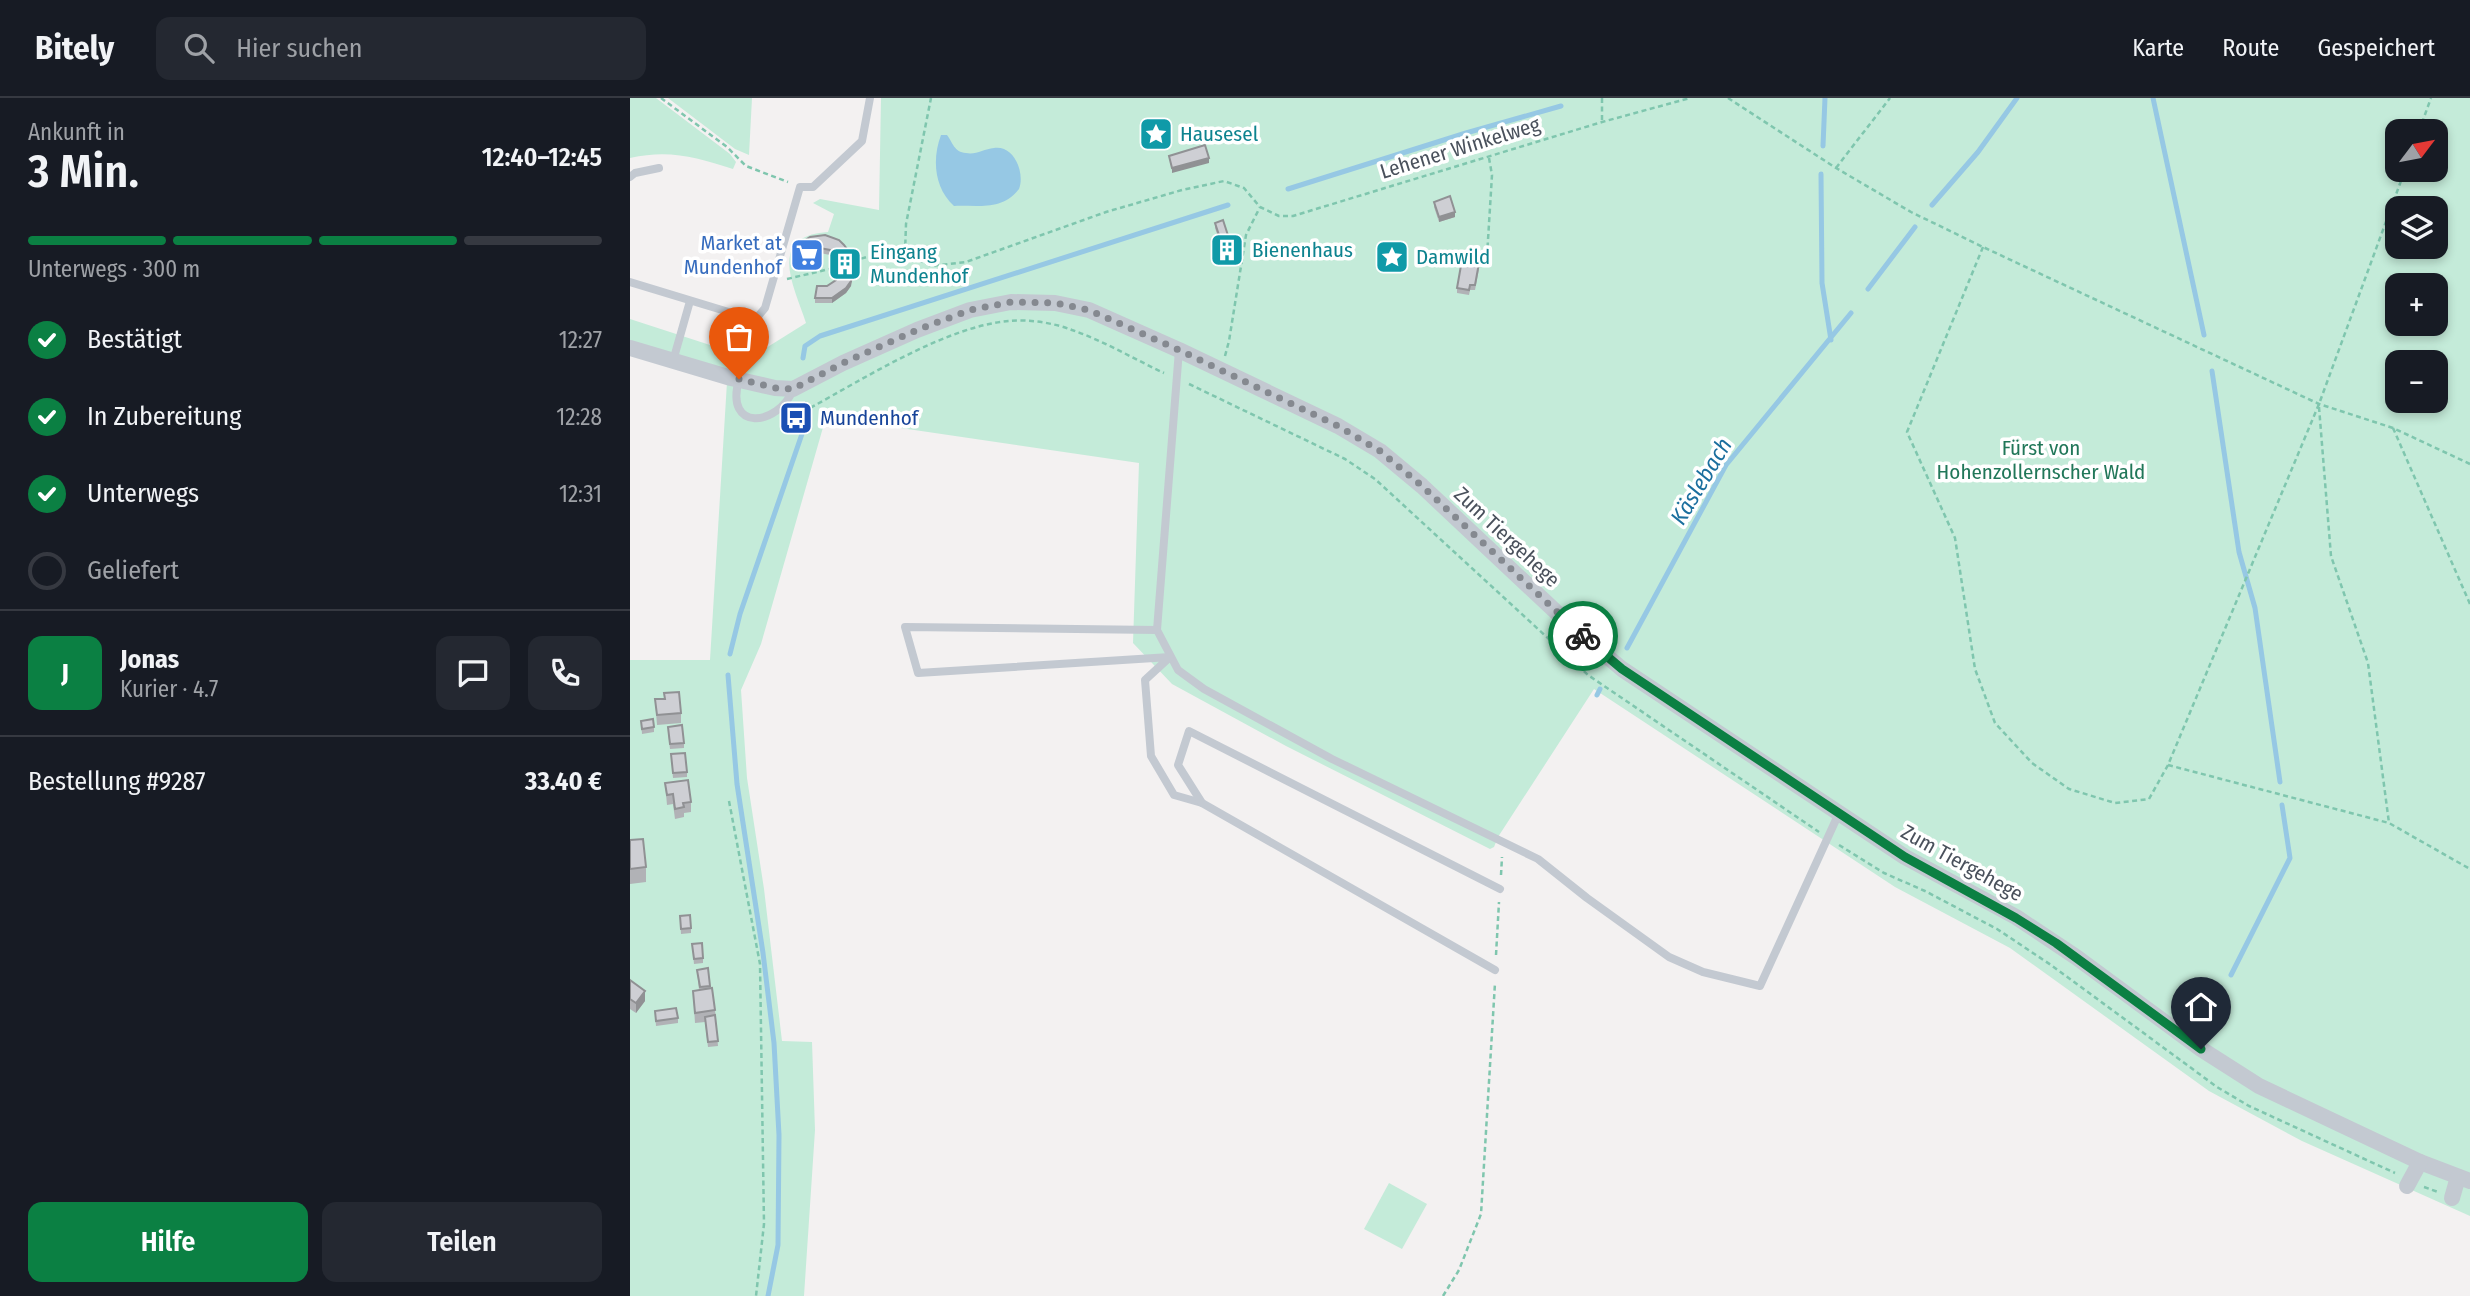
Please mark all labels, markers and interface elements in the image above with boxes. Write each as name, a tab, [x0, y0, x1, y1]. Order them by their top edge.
search box	[156, 17, 646, 80]
text: Bitely	[35, 28, 114, 68]
icon: search	[180, 29, 218, 67]
text: Hier suchen	[236, 33, 363, 64]
text: Karte	[2132, 34, 2184, 62]
text: Route	[2222, 34, 2279, 62]
text: Gespeichert	[2317, 34, 2435, 62]
street label: Lehener Winkelweg	[1377, 111, 1543, 185]
place icon: Hausesel	[1137, 115, 1175, 153]
text: Ankunft in	[28, 118, 125, 146]
north arrow	[2385, 119, 2448, 182]
map controls	[2385, 119, 2448, 413]
place label: Hausesel	[1180, 121, 1259, 147]
text: 12:40–12:45	[482, 142, 602, 173]
text: 3 Min.	[28, 144, 139, 199]
button: layers	[2385, 196, 2448, 259]
place label: Market at Mundenhof	[684, 230, 784, 280]
building icon: Bienenhaus	[1208, 231, 1246, 269]
supermarket icon: Market at Mundenhof	[788, 236, 826, 274]
place label: Bienenhaus	[1252, 237, 1353, 263]
place icon: Damwild	[1373, 238, 1411, 276]
place label: Eingang Mundenhof	[870, 239, 970, 289]
place label: Damwild	[1416, 244, 1490, 270]
building icon: Eingang Mundenhof	[826, 245, 864, 283]
text: Unterwegs · 300 m	[28, 255, 200, 283]
button: +	[2385, 273, 2448, 336]
pin	[709, 307, 769, 379]
icon: bag	[720, 318, 758, 356]
icon: check	[28, 321, 66, 359]
text: Bestätigt	[87, 324, 182, 355]
text: 12:27	[559, 326, 602, 354]
button: −	[2385, 350, 2448, 413]
icon: check	[28, 398, 66, 436]
bus stop icon: Mundenhof	[777, 399, 815, 437]
text: In Zubereitung	[87, 401, 241, 432]
text: 12:28	[556, 403, 602, 431]
place label: Mundenhof	[820, 405, 920, 431]
water label: Käslebach	[1664, 433, 1738, 529]
park label: Fürst von Hohenzollernscher Wald	[1937, 435, 2145, 485]
icon: check	[28, 475, 66, 513]
text: Unterwegs	[87, 478, 199, 509]
text: 12:31	[559, 480, 602, 508]
street label: Zum Tiergehege	[1449, 481, 1565, 593]
text: Geliefert	[87, 555, 179, 586]
courier	[1548, 601, 1618, 671]
icon: bike	[1564, 617, 1602, 655]
button: chat	[436, 636, 510, 710]
button: phone	[528, 636, 602, 710]
text: Jonas	[120, 644, 179, 675]
text: J	[61, 658, 69, 689]
text: Kurier · 4.7	[120, 675, 218, 703]
text: Bestellung #9287	[28, 766, 206, 797]
text: 33.40 €	[525, 766, 602, 797]
street label: Zum Tiergehege	[1897, 819, 2027, 907]
pin	[2171, 977, 2231, 1049]
icon: home	[2182, 988, 2220, 1026]
button: Hilfe	[28, 1202, 308, 1282]
button: Teilen	[322, 1202, 602, 1282]

